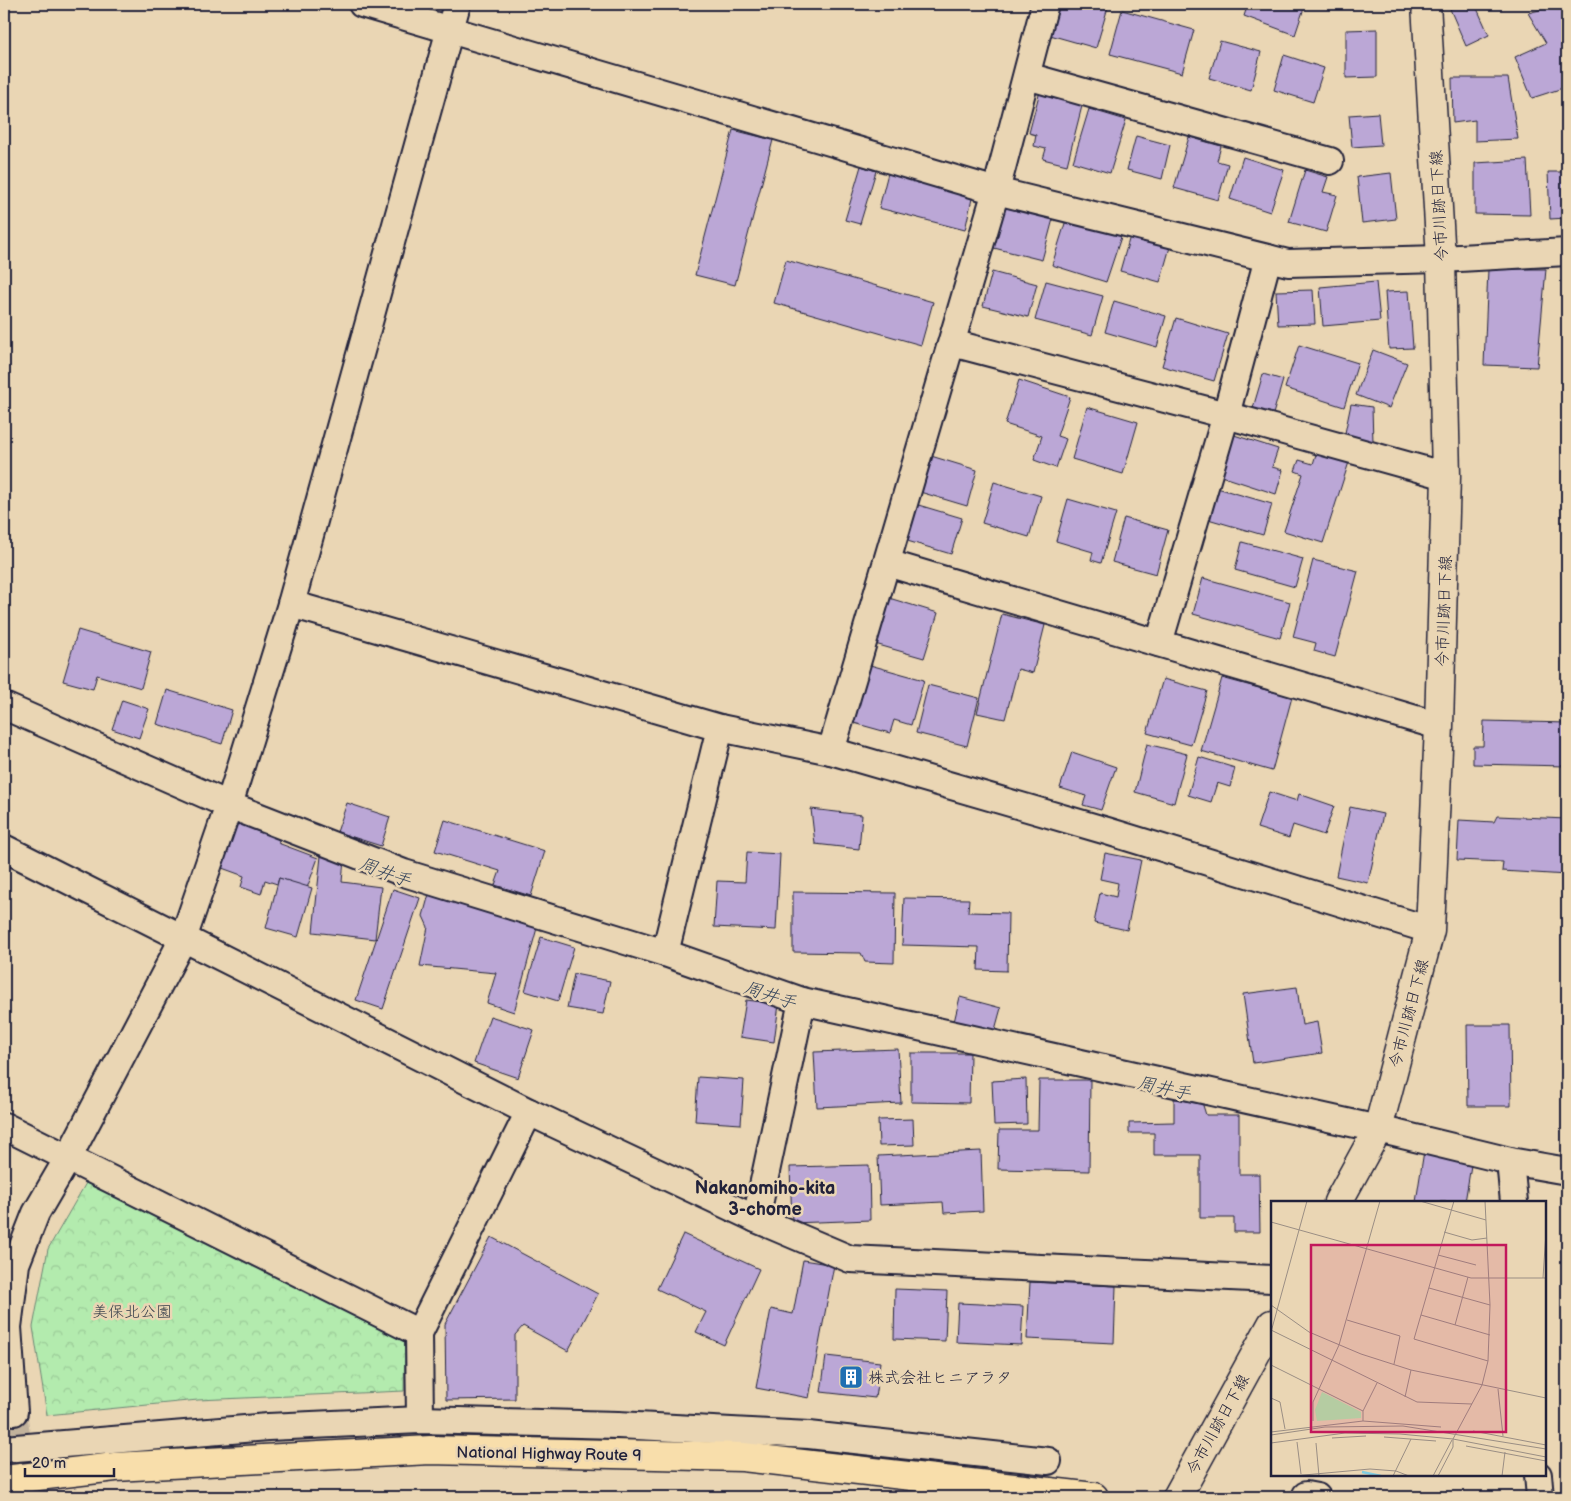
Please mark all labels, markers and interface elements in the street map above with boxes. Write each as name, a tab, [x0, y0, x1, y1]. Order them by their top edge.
street label: 今市川跡日下線	[1427, 149, 1452, 262]
street label: 今市川跡日下線	[1433, 555, 1456, 667]
water label: 周井手	[356, 853, 415, 892]
street label: 今市川跡日下線	[1386, 957, 1433, 1070]
water label: 周井手	[741, 977, 800, 1015]
water label: 周井手	[1135, 1072, 1194, 1105]
district label: Nakanomiho-kita 3-chome	[695, 1178, 835, 1220]
inset map	[1271, 1201, 1546, 1476]
park label: 美保北公園	[92, 1303, 172, 1322]
building icon: 株式会社ヒニアラタ	[838, 1364, 864, 1390]
place label: 株式会社ヒニアラタ	[868, 1369, 1012, 1388]
street label: 今市川跡日下線	[1183, 1371, 1254, 1478]
street label: National Highway Route 9	[456, 1443, 642, 1466]
scale bar	[25, 1446, 114, 1478]
text: 20 m	[32, 1454, 66, 1473]

